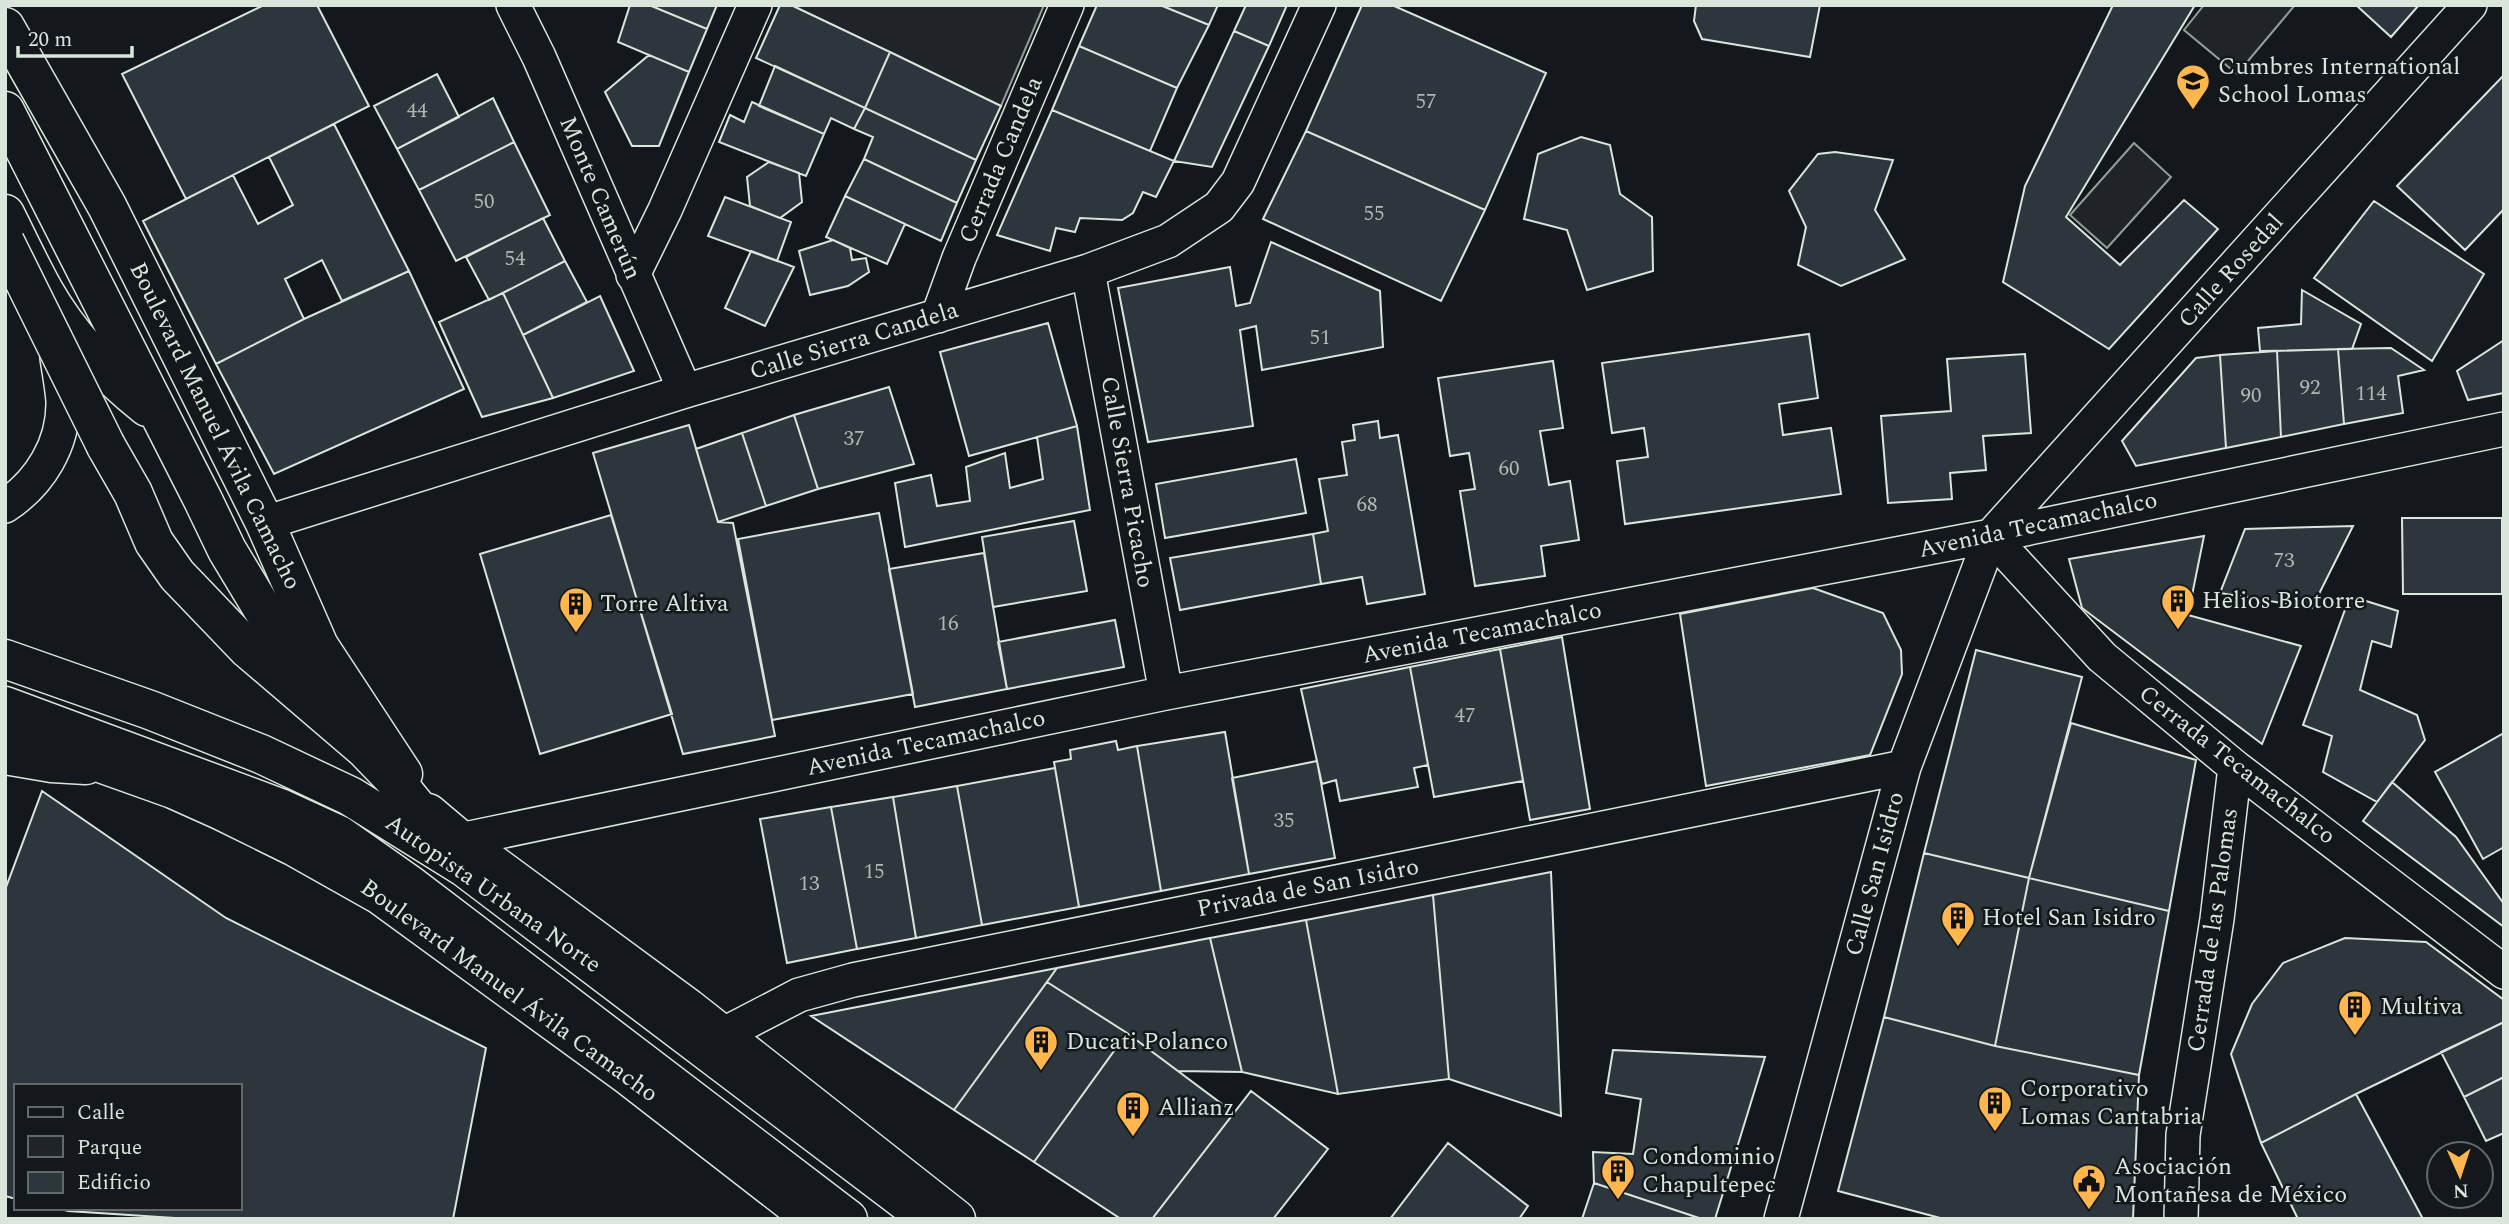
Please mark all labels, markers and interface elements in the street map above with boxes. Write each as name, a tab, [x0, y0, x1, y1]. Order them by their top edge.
scale bar	[18, 14, 131, 58]
text: 20 m	[28, 24, 72, 56]
place label: Cumbres International School Lomas	[2218, 49, 2460, 113]
school or university icon: Cumbres International School Lomas	[2174, 62, 2212, 111]
street label: Cerrada Candela	[950, 71, 1052, 249]
house number: 57	[1416, 86, 1437, 118]
house number: 44	[407, 95, 428, 127]
street label: Monte Camerún	[549, 111, 651, 285]
house number: 50	[474, 186, 495, 218]
house number: 55	[1364, 198, 1385, 230]
street label: Calle Rosedal	[2170, 206, 2292, 336]
house number: 54	[505, 243, 526, 275]
street label: Boulevard Manuel Ávila Camacho	[120, 256, 310, 596]
street label: Calle Sierra Candela	[745, 292, 963, 390]
house number: 51	[1310, 322, 1331, 354]
house number: 92	[2300, 372, 2321, 404]
street label: Calle Sierra Picacho	[1091, 373, 1163, 591]
house number: 114	[2355, 378, 2387, 410]
house number: 90	[2241, 380, 2262, 412]
house number: 37	[844, 423, 865, 455]
house number: 60	[1499, 453, 1520, 485]
street label: Avenida Tecamachalco	[1915, 482, 2161, 568]
house number: 68	[1357, 489, 1378, 521]
house number: 73	[2274, 545, 2295, 577]
building icon: Helios Biotorre	[2159, 582, 2197, 631]
place label: Helios Biotorre	[2202, 583, 2365, 619]
building icon: Torre Altiva	[557, 585, 595, 634]
place label: Torre Altiva	[600, 586, 729, 622]
street label: Avenida Tecamachalco	[1359, 592, 1605, 674]
house number: 16	[938, 608, 959, 640]
street label: Cerrada Tecamachalco	[2131, 676, 2343, 854]
street label: Avenida Tecamachalco	[803, 700, 1049, 786]
house number: 47	[1455, 700, 1476, 732]
street label: Calle San Isidro	[1836, 788, 1914, 960]
house number: 35	[1274, 805, 1295, 837]
street label: Cerrada de las Palomas	[2178, 805, 2248, 1055]
street label: Autopista Urbana Norte	[377, 806, 609, 982]
street label: Privada de San Isidro	[1194, 849, 1422, 927]
house number: 15	[864, 856, 885, 888]
house number: 13	[799, 868, 820, 900]
street label: Boulevard Manuel Ávila Camacho	[352, 870, 666, 1112]
building icon: Hotel San Isidro	[1939, 899, 1977, 948]
place label: Hotel San Isidro	[1982, 900, 2156, 936]
building icon: Multiva	[2336, 988, 2374, 1037]
place label: Multiva	[2380, 989, 2463, 1025]
building icon: Ducati Polanco	[1022, 1023, 1060, 1072]
place label: Ducati Polanco	[1066, 1024, 1228, 1060]
place label: Corporativo Lomas Cantabria	[2020, 1071, 2202, 1135]
legend	[14, 1084, 242, 1210]
building icon: Corporativo Lomas Cantabria	[1976, 1084, 2014, 1133]
building icon: Allianz	[1114, 1089, 1152, 1138]
place label: Allianz	[1158, 1090, 1235, 1126]
text: Calle	[77, 1097, 125, 1129]
text: Parque	[77, 1132, 142, 1164]
place label: Condominio Chapultepec	[1642, 1139, 1776, 1203]
north arrow	[2425, 1140, 2495, 1210]
place label: Asociación Montañesa de México	[2114, 1149, 2347, 1213]
building icon: Condominio Chapultepec	[1599, 1152, 1637, 1201]
public building icon: Asociación Montañesa de México	[2070, 1162, 2108, 1211]
text: Edificio	[77, 1167, 151, 1199]
text: N	[2452, 1176, 2469, 1205]

